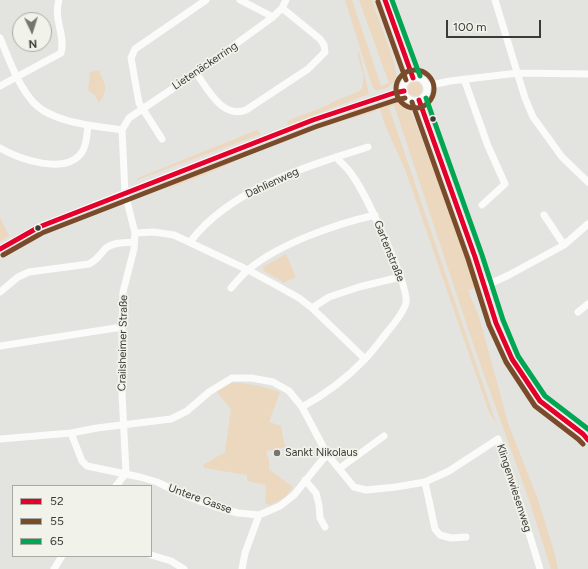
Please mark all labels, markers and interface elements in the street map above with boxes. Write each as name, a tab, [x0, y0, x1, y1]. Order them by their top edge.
north arrow	[12, 12, 52, 52]
scale bar	[448, 12, 543, 38]
text: 100 m	[453, 20, 487, 34]
text: N	[28, 37, 38, 50]
street label: Lietenäckerring	[170, 39, 240, 93]
unlabelled marker	[428, 114, 438, 124]
street label: Dahlienweg	[243, 165, 301, 201]
street label: Gartenstraße	[371, 218, 407, 284]
unlabelled marker	[33, 223, 43, 233]
street label: Crailsheimer Straße	[116, 295, 130, 391]
street label: Klingenwiesenweg	[494, 442, 534, 534]
place label: Sankt Nikolaus	[285, 446, 358, 460]
marker: Sankt Nikolaus	[272, 448, 282, 458]
street label: Untere Gasse	[166, 481, 234, 517]
legend	[12, 485, 152, 557]
text: 52	[50, 494, 64, 508]
text: 55	[50, 514, 64, 528]
text: 65	[50, 534, 64, 548]

